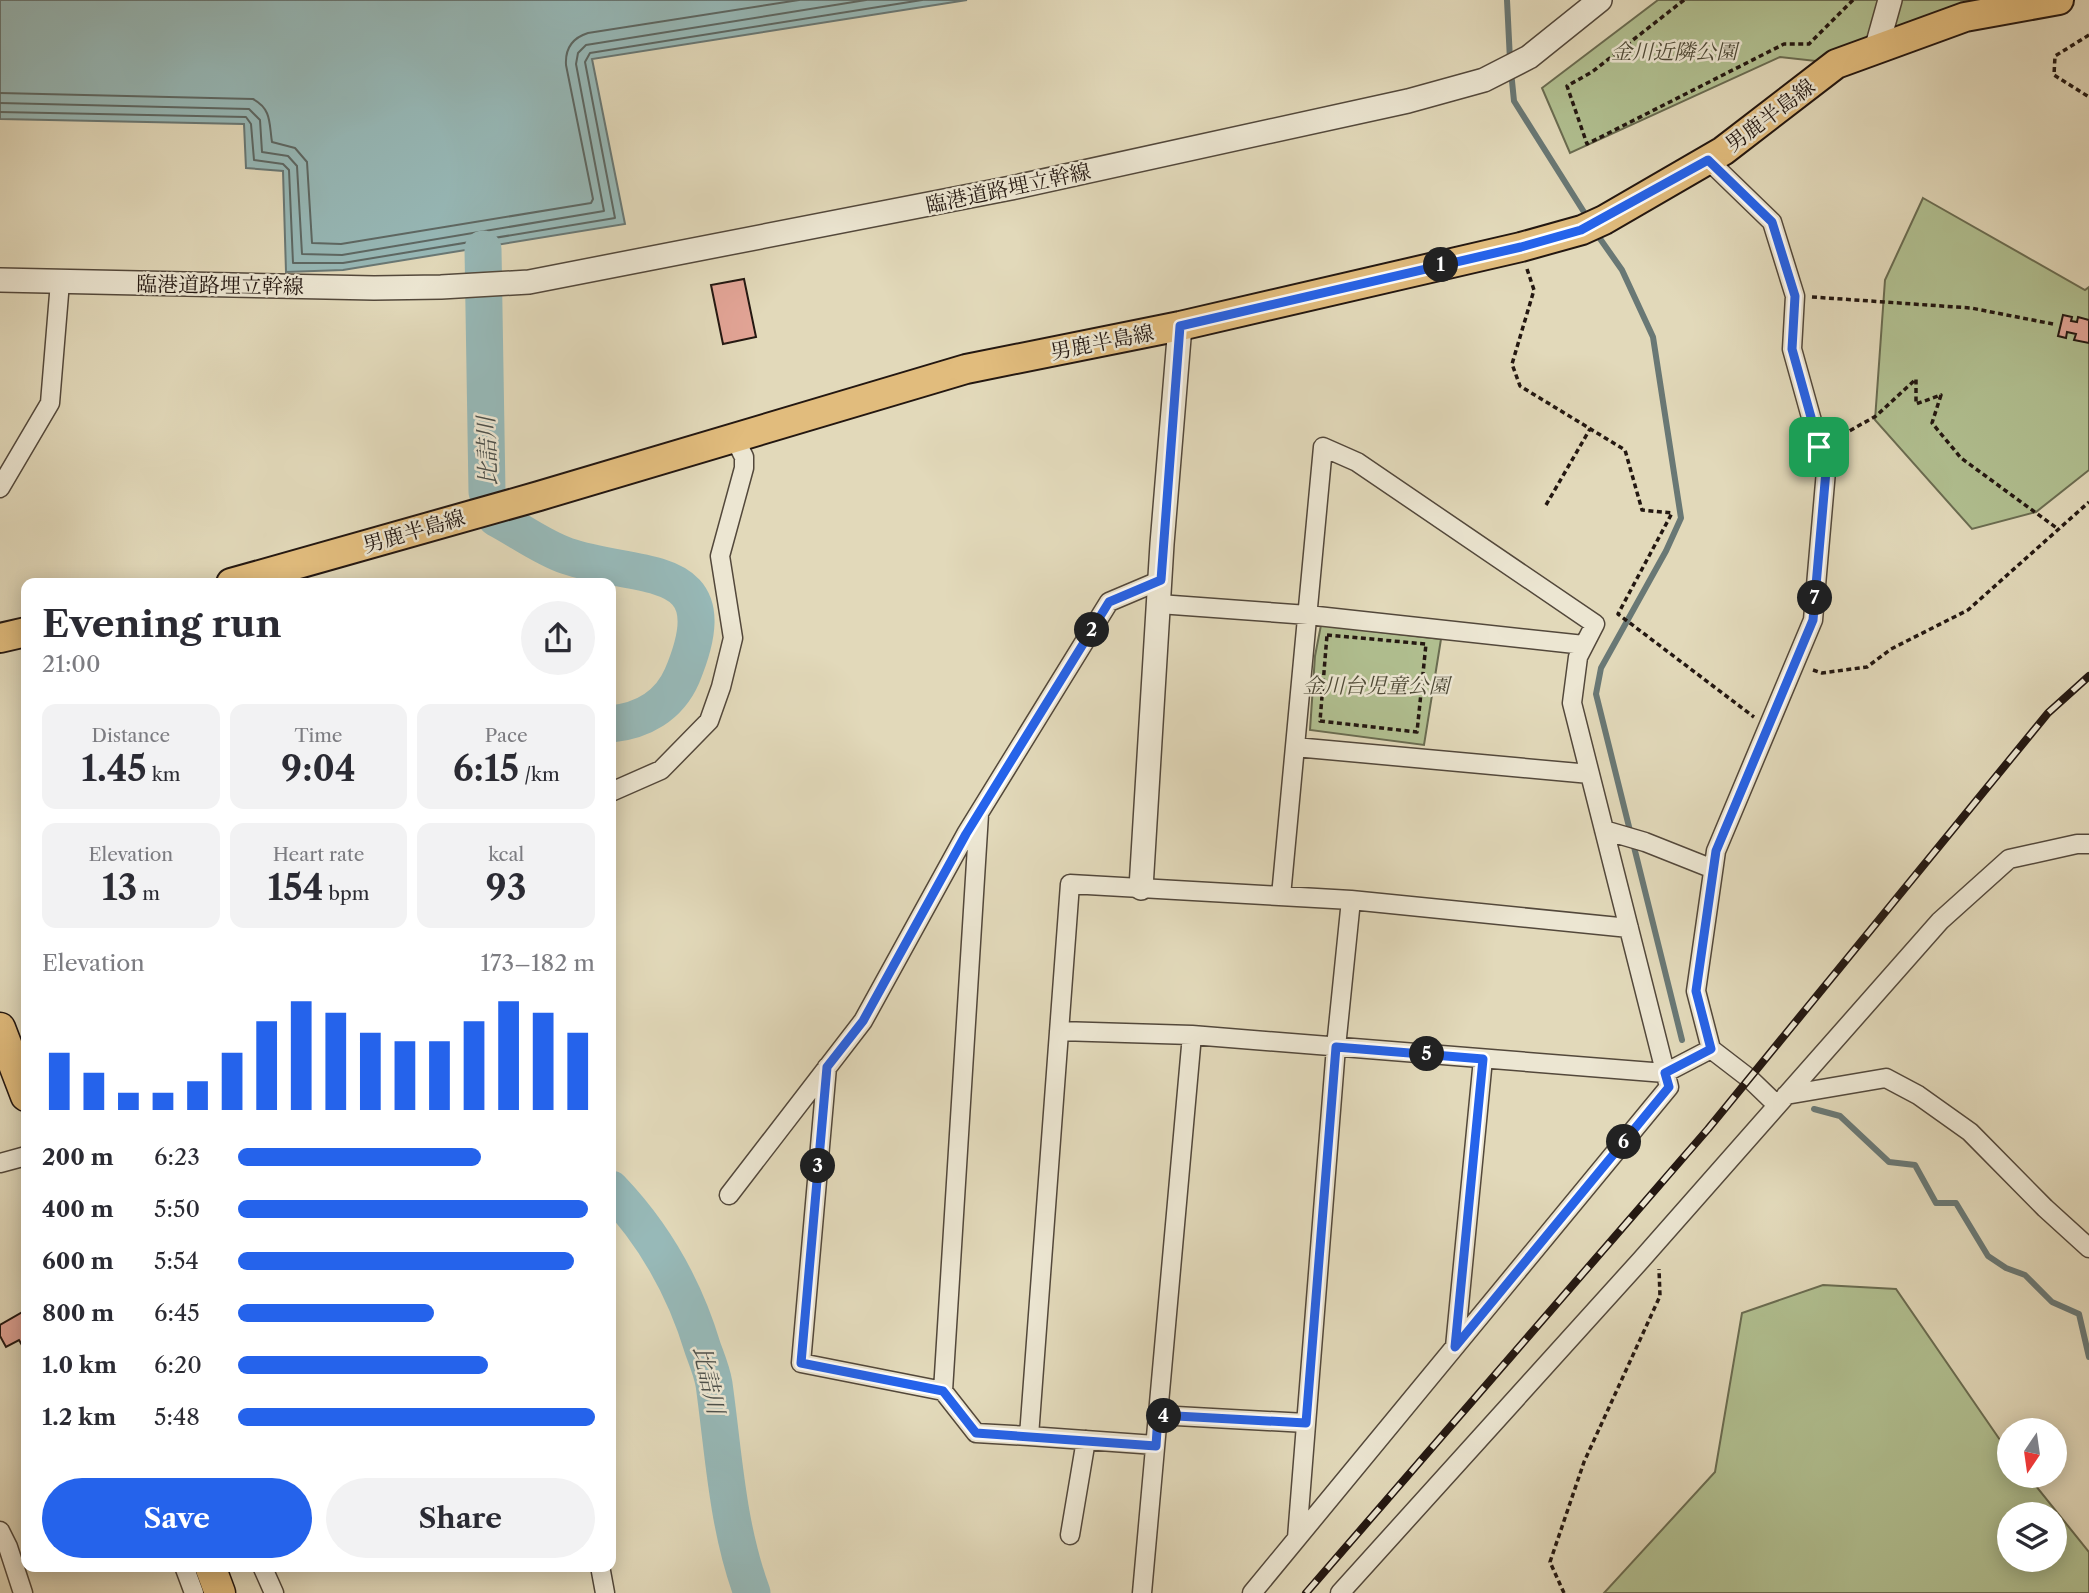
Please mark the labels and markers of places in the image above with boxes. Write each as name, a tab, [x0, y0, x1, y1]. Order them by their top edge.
pin: 1	[1424, 247, 1458, 282]
pin	[1789, 417, 1849, 477]
pin: 7	[1798, 580, 1832, 616]
pin: 2	[1074, 612, 1110, 648]
pin: 5	[1410, 1036, 1444, 1072]
pin: 6	[1606, 1124, 1642, 1160]
pin: 3	[800, 1148, 836, 1184]
pin: 4	[1146, 1398, 1182, 1434]

